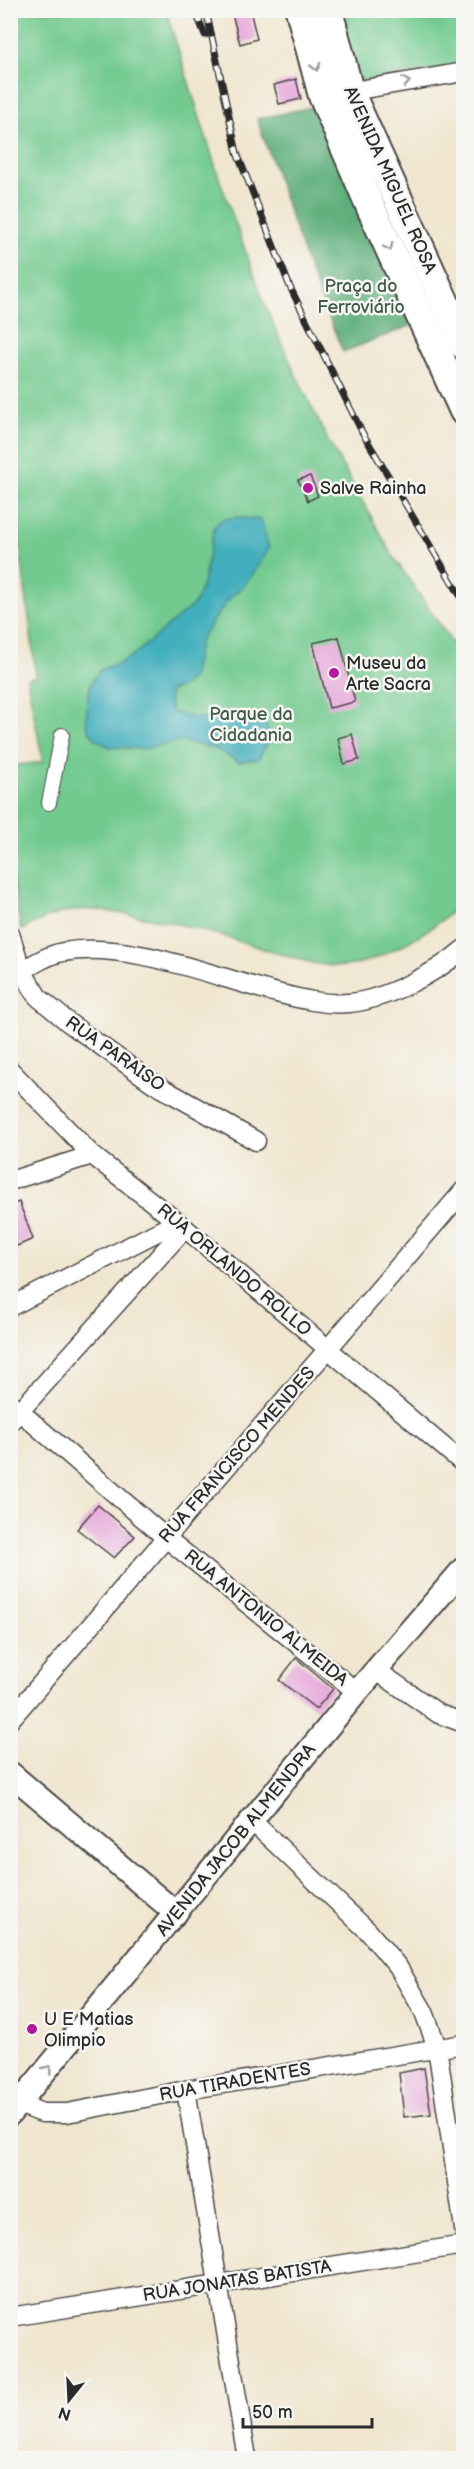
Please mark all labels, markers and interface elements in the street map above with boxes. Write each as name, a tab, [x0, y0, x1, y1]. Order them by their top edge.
one-way arrow	[308, 62, 321, 72]
one-way arrow	[401, 76, 411, 88]
street label: AVENIDA MIGUEL ROSA	[339, 83, 441, 277]
one-way arrow	[382, 241, 394, 252]
park label: Praça do Ferroviário	[317, 276, 405, 318]
place label: Salve Rainha	[320, 478, 427, 499]
marker: Salve Rainha	[301, 481, 315, 495]
place label: Museu da Arte Sacra	[346, 653, 431, 695]
marker: Museu da Arte Sacra	[327, 666, 341, 680]
park label: Parque da Cidadania	[209, 704, 293, 746]
street label: RUA PARAISO	[61, 1012, 169, 1096]
street label: RUA ORLANDO ROLLO	[153, 1199, 315, 1341]
street label: RUA FRANCISCO MENDES	[155, 1362, 319, 1548]
street label: RUA ANTONIO ALMEIDA	[180, 1545, 352, 1691]
street label: AVENIDA JACOB ALMENDRA	[152, 1740, 320, 1940]
place label: U E Matias Olimpio	[44, 2009, 133, 2051]
marker: U E Matias Olimpio	[25, 2022, 39, 2036]
street label: RUA TIRADENTES	[158, 2058, 312, 2106]
one-way arrow	[40, 2065, 51, 2076]
street label: RUA JONATAS BATISTA	[141, 2256, 333, 2306]
north arrow	[39, 2370, 99, 2430]
scale bar	[243, 2391, 372, 2429]
text: N	[56, 2402, 73, 2424]
text: 50 m	[252, 2402, 293, 2423]

